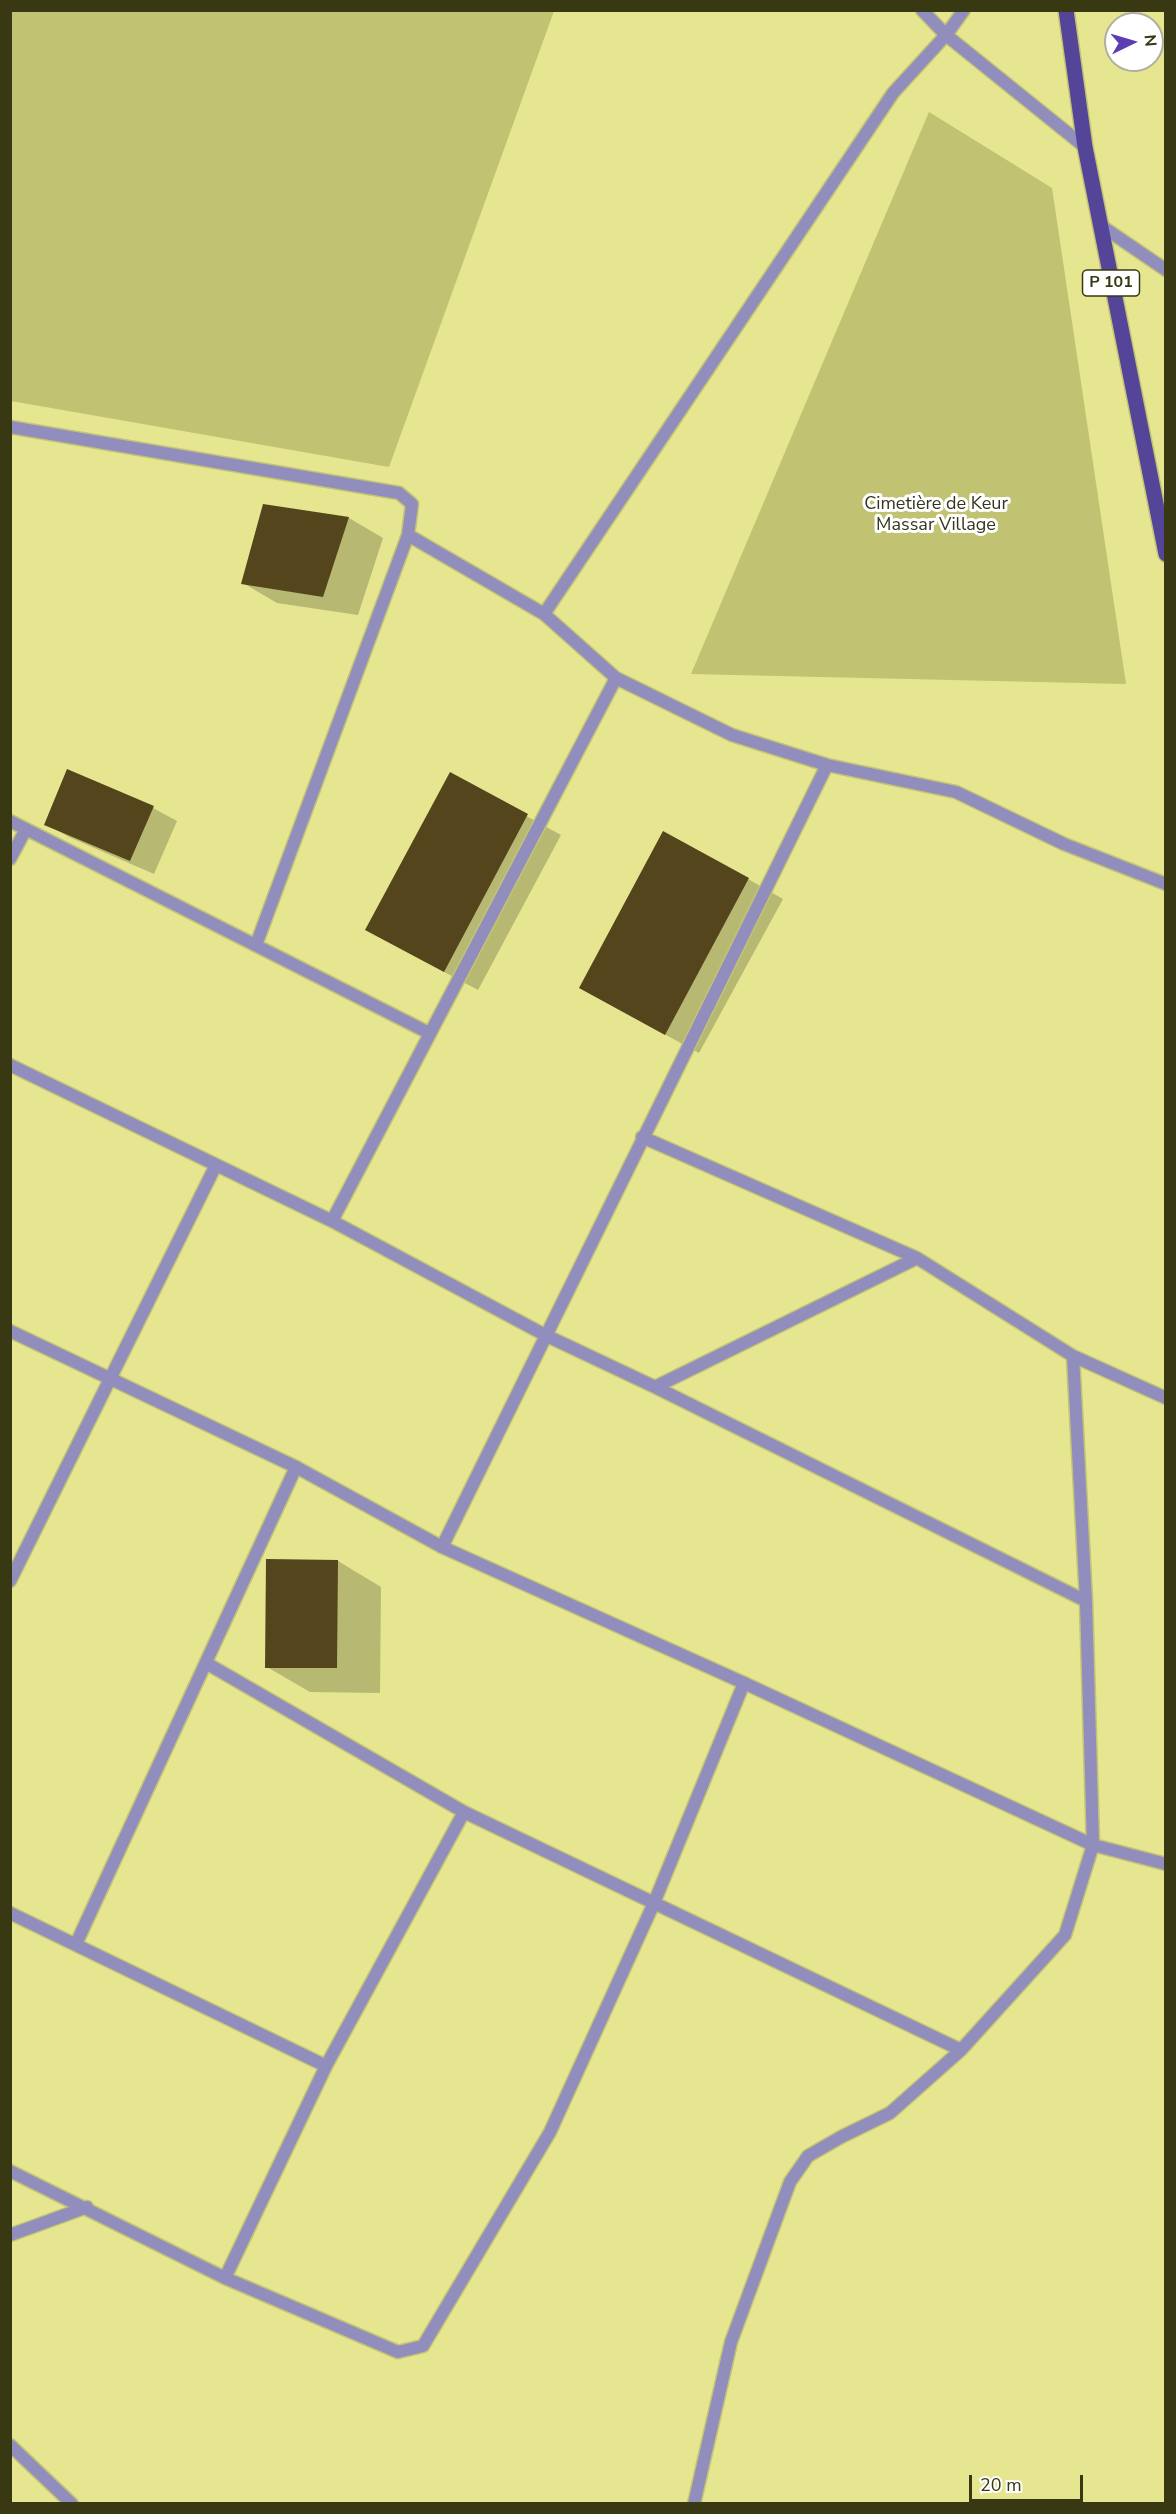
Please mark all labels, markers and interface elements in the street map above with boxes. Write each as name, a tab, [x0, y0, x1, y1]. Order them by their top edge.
north arrow	[1104, 12, 1164, 72]
text: N	[1138, 34, 1161, 48]
road number: P 101	[1082, 270, 1140, 296]
park label: Cimetière de Keur Massar Village	[864, 494, 1008, 536]
scale bar	[972, 2463, 1086, 2501]
text: 20 m	[980, 2473, 1022, 2497]

